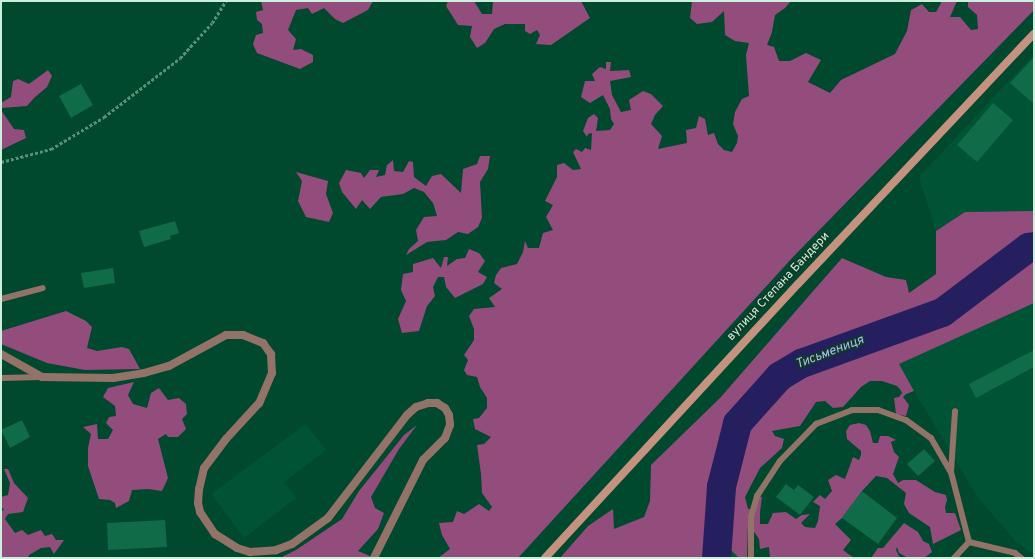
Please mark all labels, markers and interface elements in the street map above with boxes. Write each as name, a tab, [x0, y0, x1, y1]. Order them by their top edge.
street label: вулиця Степана Бандери	[725, 230, 833, 344]
water label: Тисьмениця	[794, 333, 866, 373]

